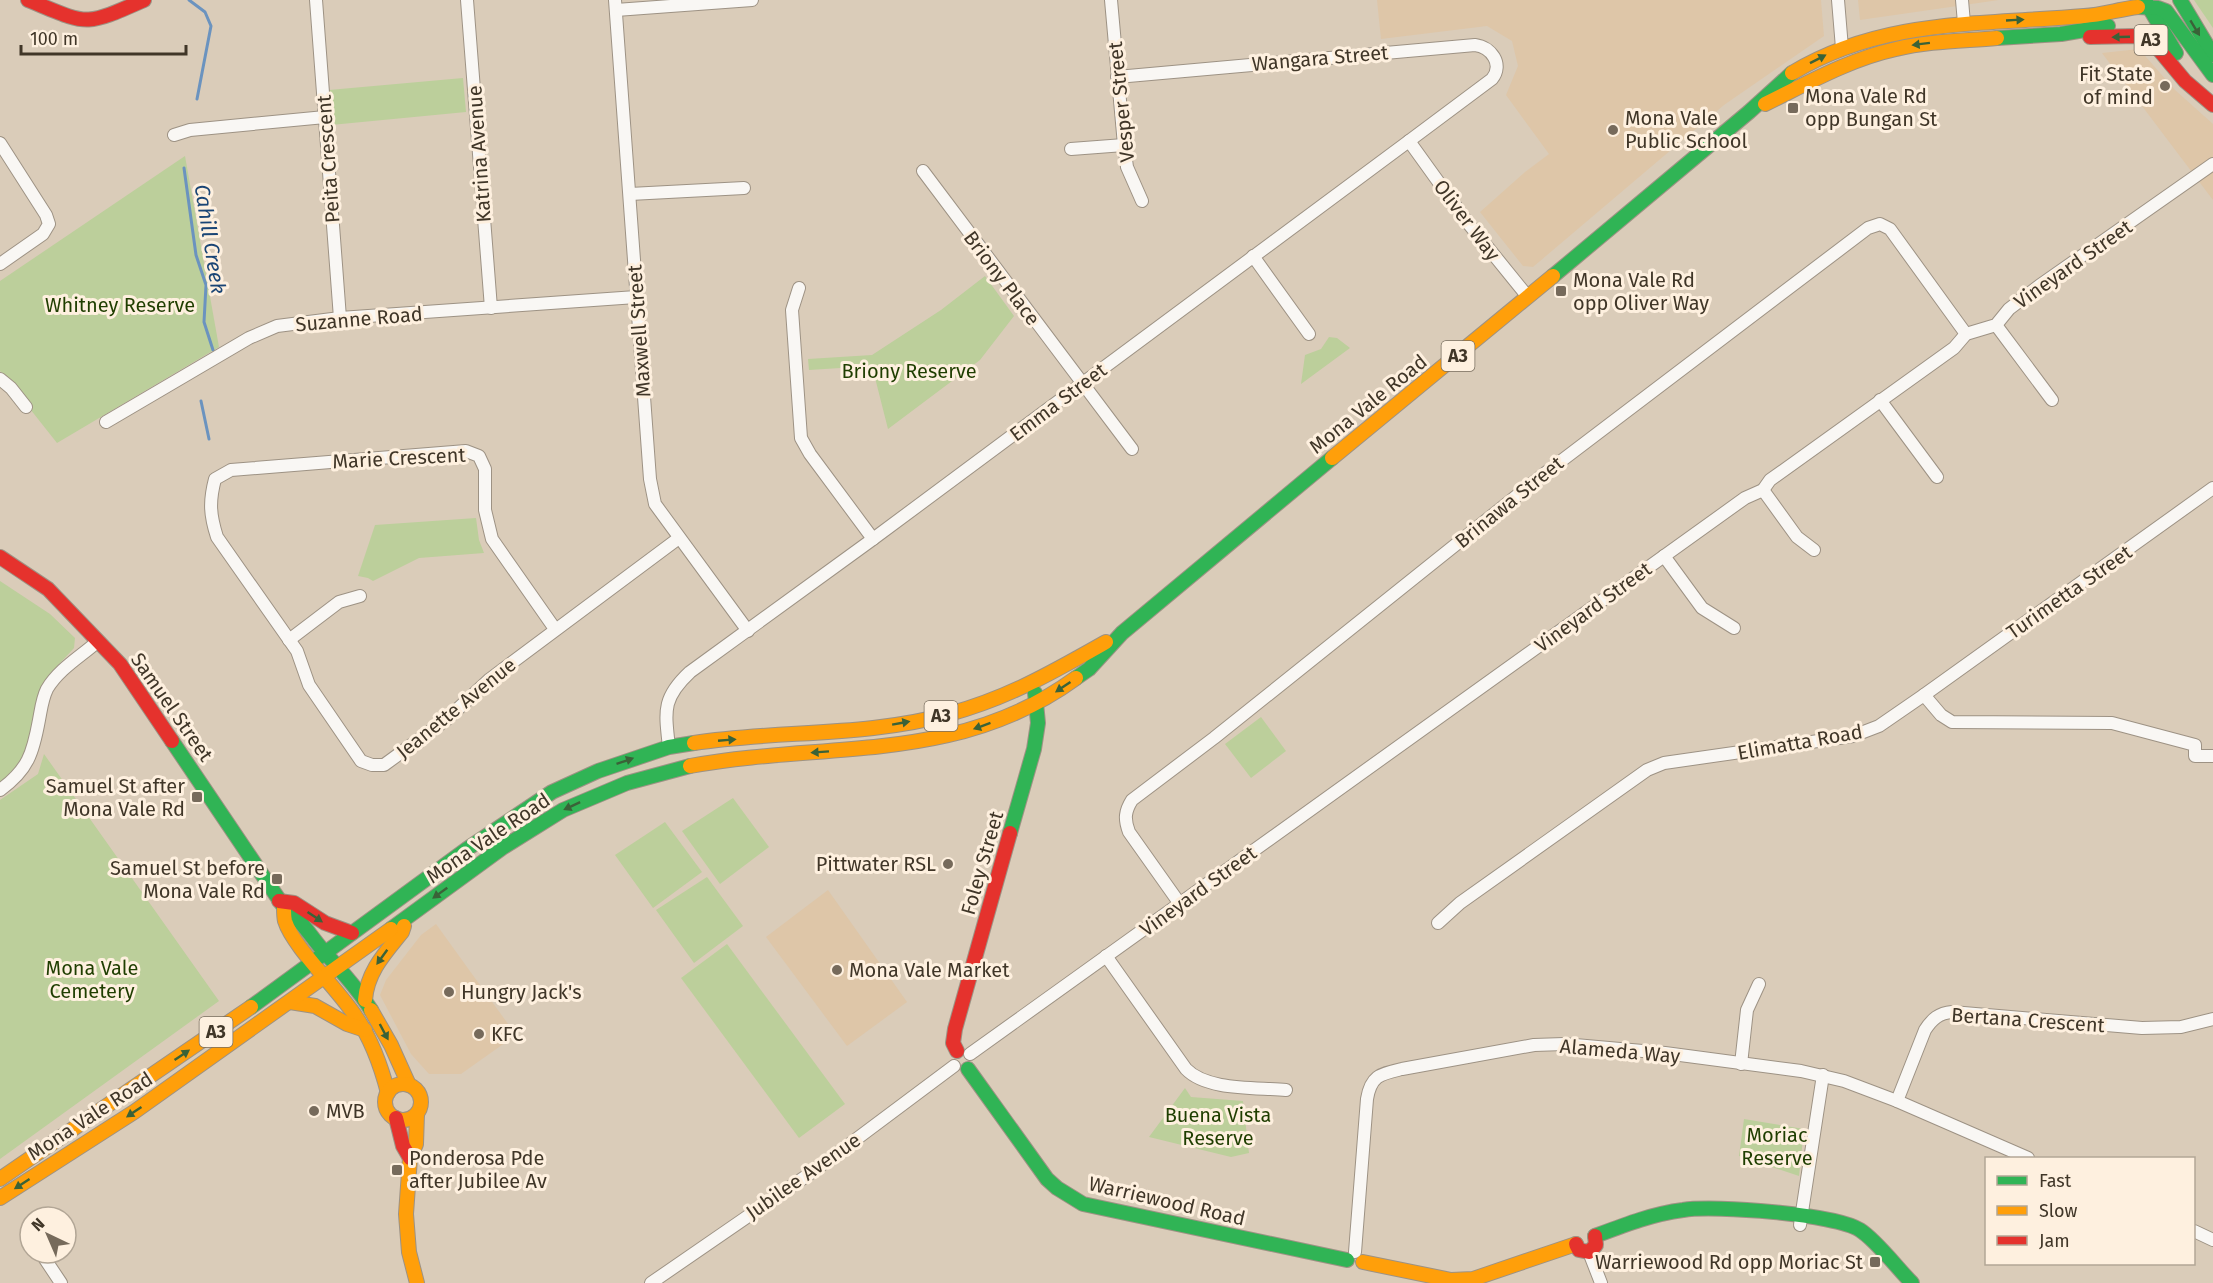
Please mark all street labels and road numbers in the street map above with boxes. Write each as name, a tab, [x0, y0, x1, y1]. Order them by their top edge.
road number: A3	[2134, 25, 2168, 55]
street label: Vesper Street	[1103, 40, 1139, 163]
street label: Wangara Street	[1251, 40, 1390, 76]
street label: Katrina Avenue	[462, 85, 496, 223]
street label: Peita Crescent	[312, 94, 344, 224]
street label: Oliver Way	[1429, 175, 1505, 265]
street label: Vineyard Street	[2009, 214, 2137, 314]
street label: Briony Place	[959, 226, 1045, 330]
street label: Maxwell Street	[622, 263, 656, 398]
street label: Suzanne Road	[294, 301, 424, 337]
road number: A3	[1442, 341, 1474, 371]
street label: Mona Vale Road	[1304, 349, 1432, 459]
street label: Emma Street	[1005, 357, 1112, 446]
street label: Marie Crescent	[332, 442, 467, 473]
street label: Brinawa Street	[1450, 450, 1569, 553]
street label: Turimetta Street	[2002, 539, 2137, 644]
street label: Vineyard Street	[1530, 556, 1657, 657]
street label: Samuel Street	[126, 648, 219, 766]
street label: Jeanette Avenue	[391, 652, 521, 764]
road number: A3	[924, 701, 958, 731]
street label: Elimatta Road	[1736, 719, 1864, 765]
street label: Mona Vale Road	[422, 788, 554, 888]
street label: Foley Street	[956, 808, 1008, 918]
street label: Vineyard Street	[1135, 840, 1262, 941]
street label: Bertana Crescent	[1950, 1003, 2106, 1037]
road number: A3	[200, 1017, 232, 1047]
street label: Alameda Way	[1559, 1034, 1681, 1068]
street label: Mona Vale Road	[23, 1067, 157, 1165]
street label: Jubilee Avenue	[741, 1128, 865, 1224]
street label: Warriewood Road	[1086, 1171, 1248, 1231]

